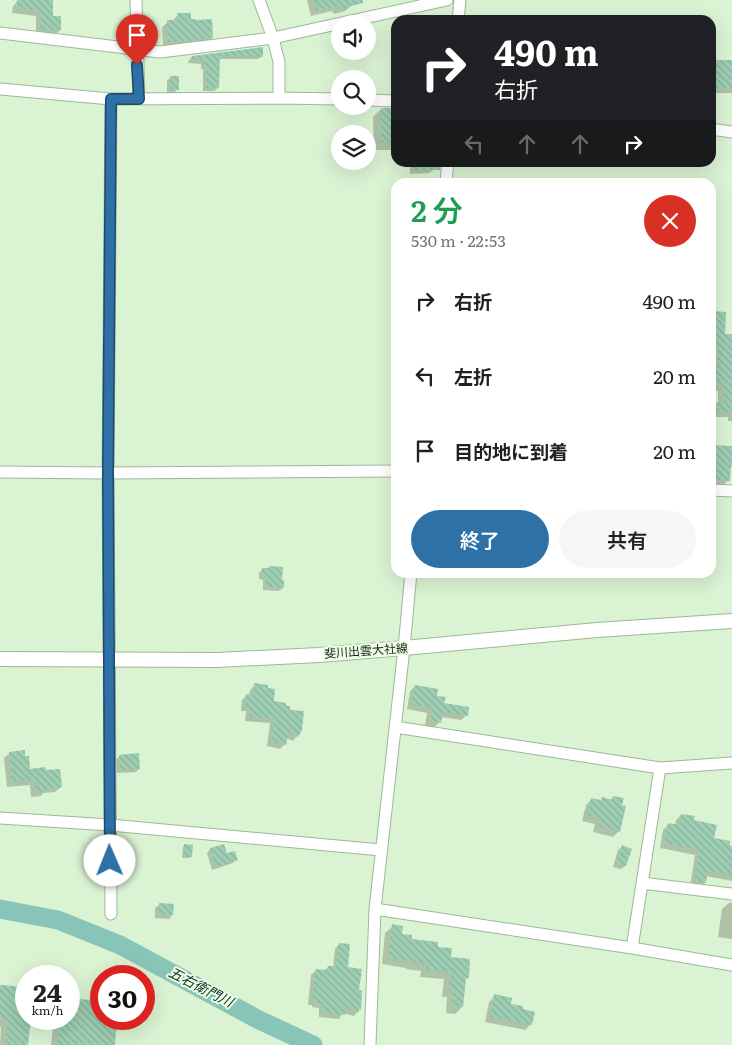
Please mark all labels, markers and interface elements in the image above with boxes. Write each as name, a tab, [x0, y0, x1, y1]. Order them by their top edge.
pin	[116, 14, 158, 65]
map controls	[331, 15, 376, 170]
button: sound	[331, 15, 376, 60]
icon: arrive	[123, 21, 151, 49]
text: 490 m	[494, 25, 599, 77]
icon: right	[411, 35, 476, 100]
button: search	[331, 70, 376, 115]
text: 右折	[494, 72, 538, 105]
button: layers	[331, 125, 376, 170]
icon: left	[460, 130, 488, 158]
icon: ahead	[513, 130, 541, 158]
icon: ahead	[566, 130, 594, 158]
icon: right	[619, 130, 647, 158]
text: 2 分	[411, 187, 463, 231]
button: close	[644, 195, 696, 247]
text: 530 m · 22:53	[411, 228, 506, 252]
icon: right	[411, 287, 439, 315]
text: 右折	[454, 287, 492, 315]
text: 490 m	[642, 287, 696, 315]
icon: left	[411, 362, 439, 390]
text: 左折	[454, 362, 492, 390]
text: 20 m	[653, 362, 696, 390]
icon: arrive	[411, 437, 439, 465]
text: 目的地に到着	[454, 437, 568, 465]
text: 20 m	[653, 437, 696, 465]
button: 終了	[411, 510, 549, 568]
button: 共有	[559, 510, 696, 568]
street label: 斐川出雲大社線	[323, 638, 408, 662]
position arrow	[83, 834, 135, 886]
water label: 五右衛門川	[166, 961, 239, 1012]
speed limit sign: 30	[90, 965, 155, 1030]
text: 24	[33, 973, 62, 1010]
text: km/h	[32, 1001, 63, 1019]

